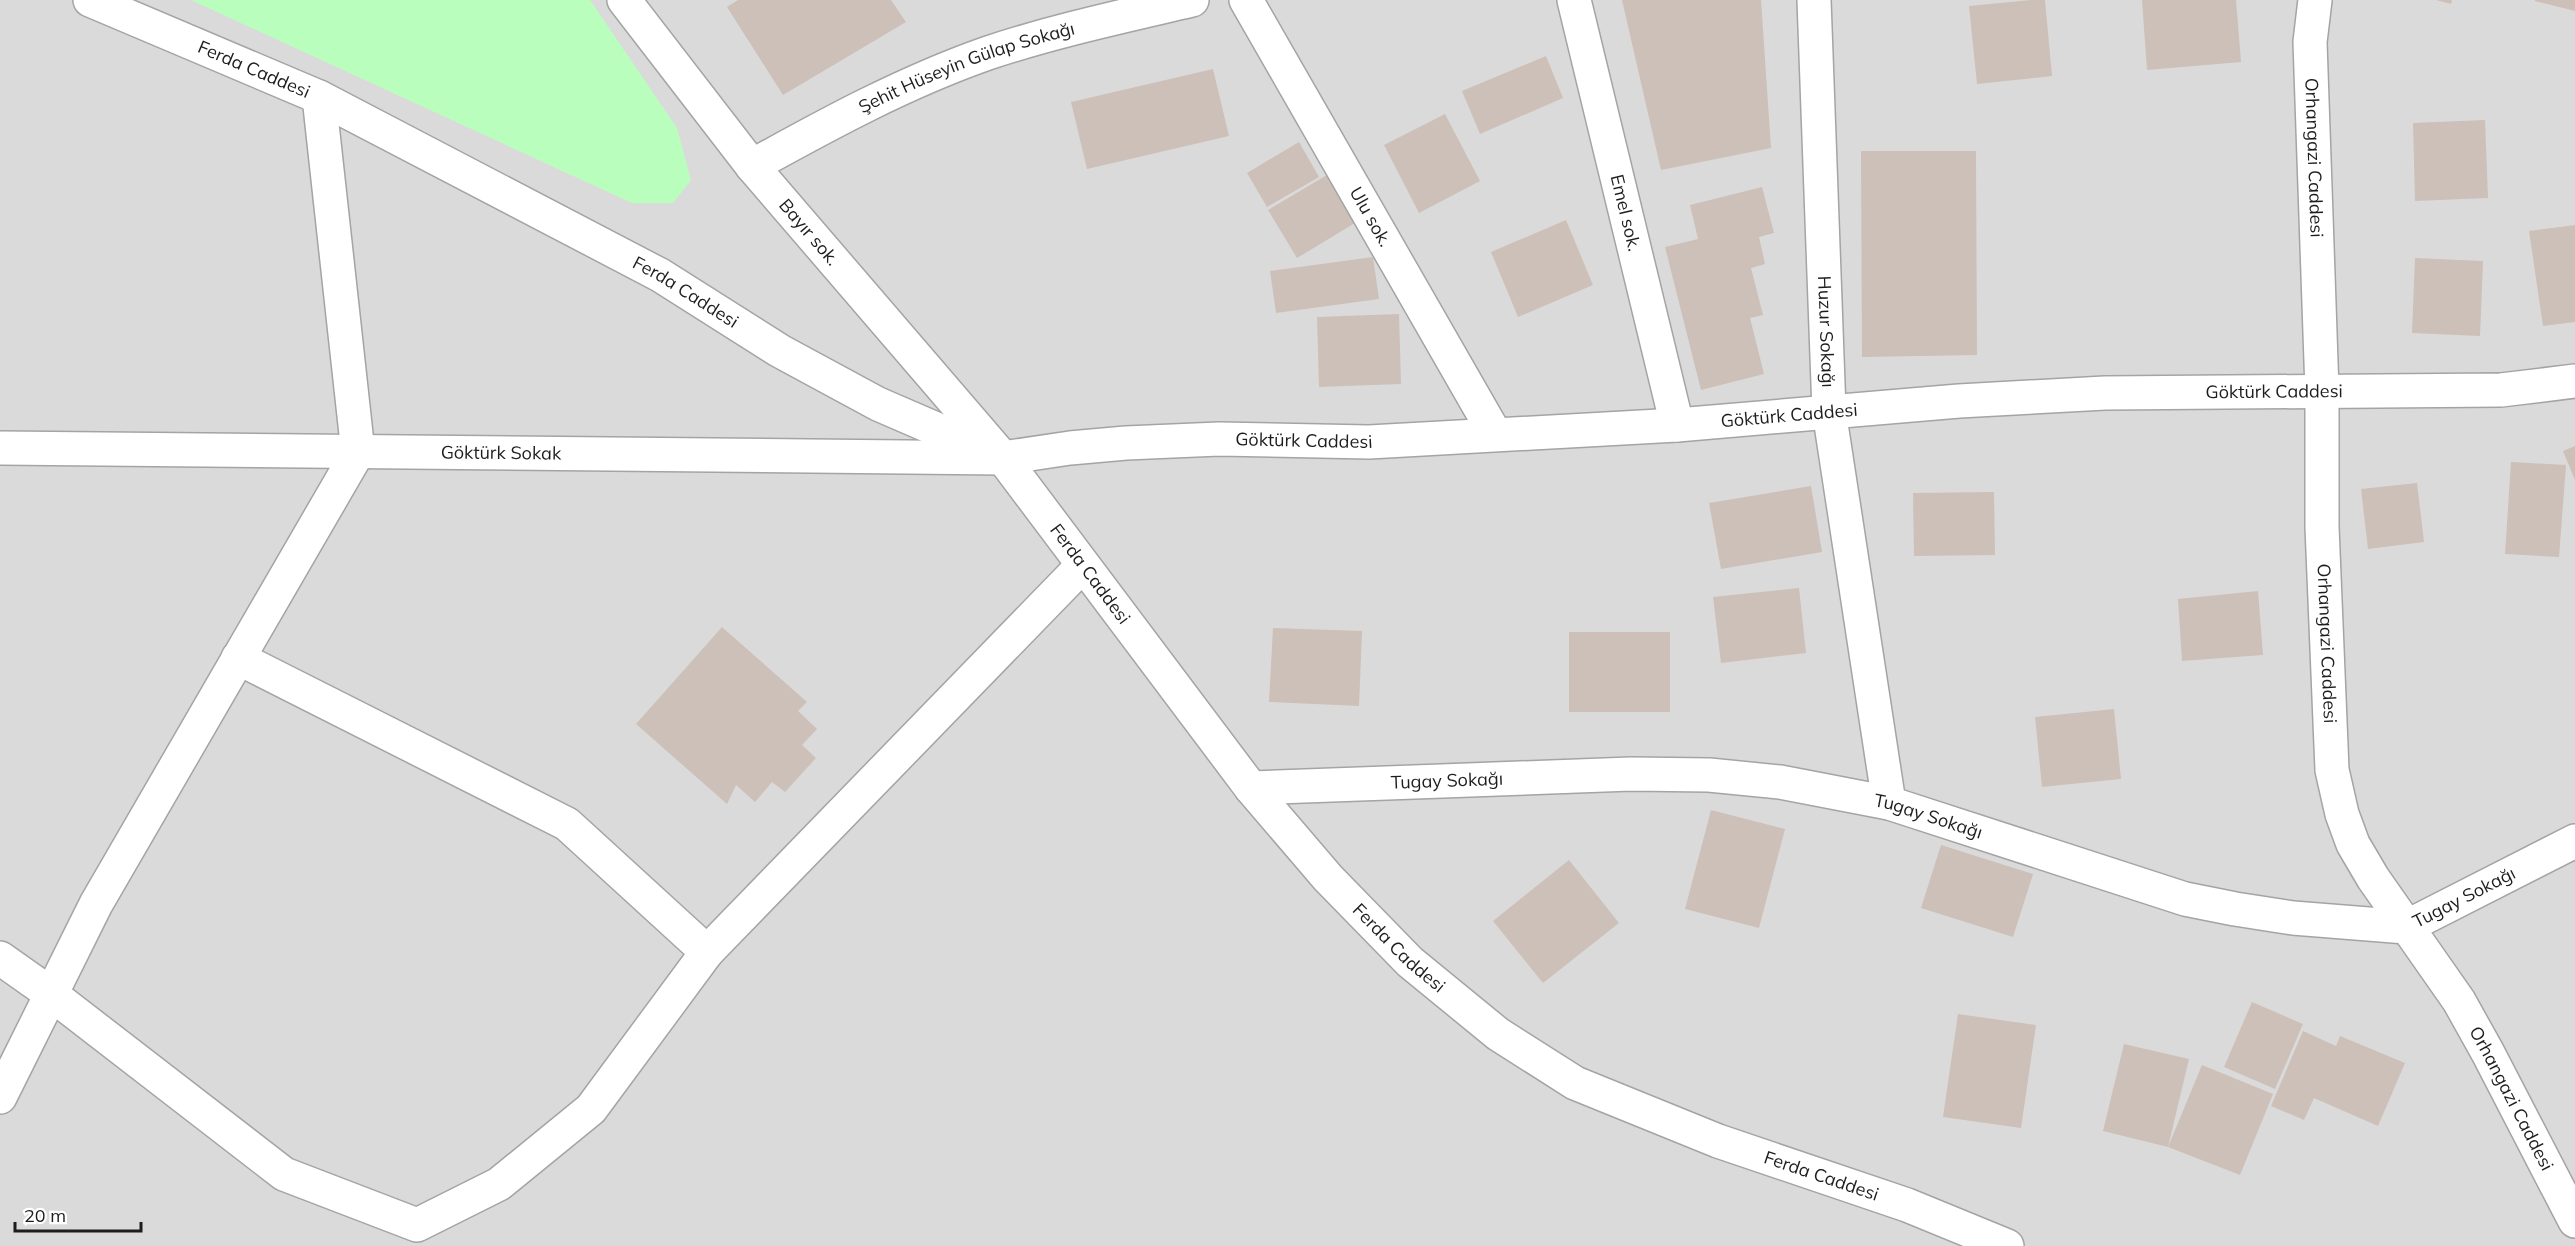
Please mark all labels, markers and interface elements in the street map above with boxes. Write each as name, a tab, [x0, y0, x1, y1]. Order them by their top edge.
street label: Şehit Hüseyin Gülap Sokağı	[854, 16, 1077, 118]
street label: Ferda Caddesi	[194, 35, 314, 103]
street label: Orhangazi Caddesi	[2300, 77, 2329, 238]
street label: Emel sok.	[1606, 172, 1646, 253]
street label: Ulu sok.	[1345, 183, 1397, 251]
street label: Bayır sok.	[774, 194, 844, 270]
street label: Ferda Caddesi	[629, 251, 743, 333]
street label: Huzur Sokağı	[1813, 275, 1840, 388]
street label: Göktürk Caddesi	[2205, 379, 2343, 403]
street label: Göktürk Caddesi	[1720, 398, 1858, 432]
street label: Göktürk Caddesi	[1235, 427, 1373, 453]
street label: Göktürk Sokak	[441, 440, 562, 465]
street label: Ferda Caddesi	[1045, 519, 1136, 628]
street label: Orhangazi Caddesi	[2313, 563, 2342, 724]
street label: Tugay Sokağı	[1390, 767, 1503, 794]
street label: Tugay Sokağı	[1872, 788, 1986, 844]
street label: Tugay Sokağı	[2409, 861, 2519, 933]
street label: Ferda Caddesi	[1348, 898, 1450, 997]
street label: Orhangazi Caddesi	[2464, 1022, 2559, 1174]
street label: Ferda Caddesi	[1761, 1145, 1882, 1206]
scale bar	[15, 1195, 141, 1233]
text: 20 m	[24, 1204, 66, 1227]

